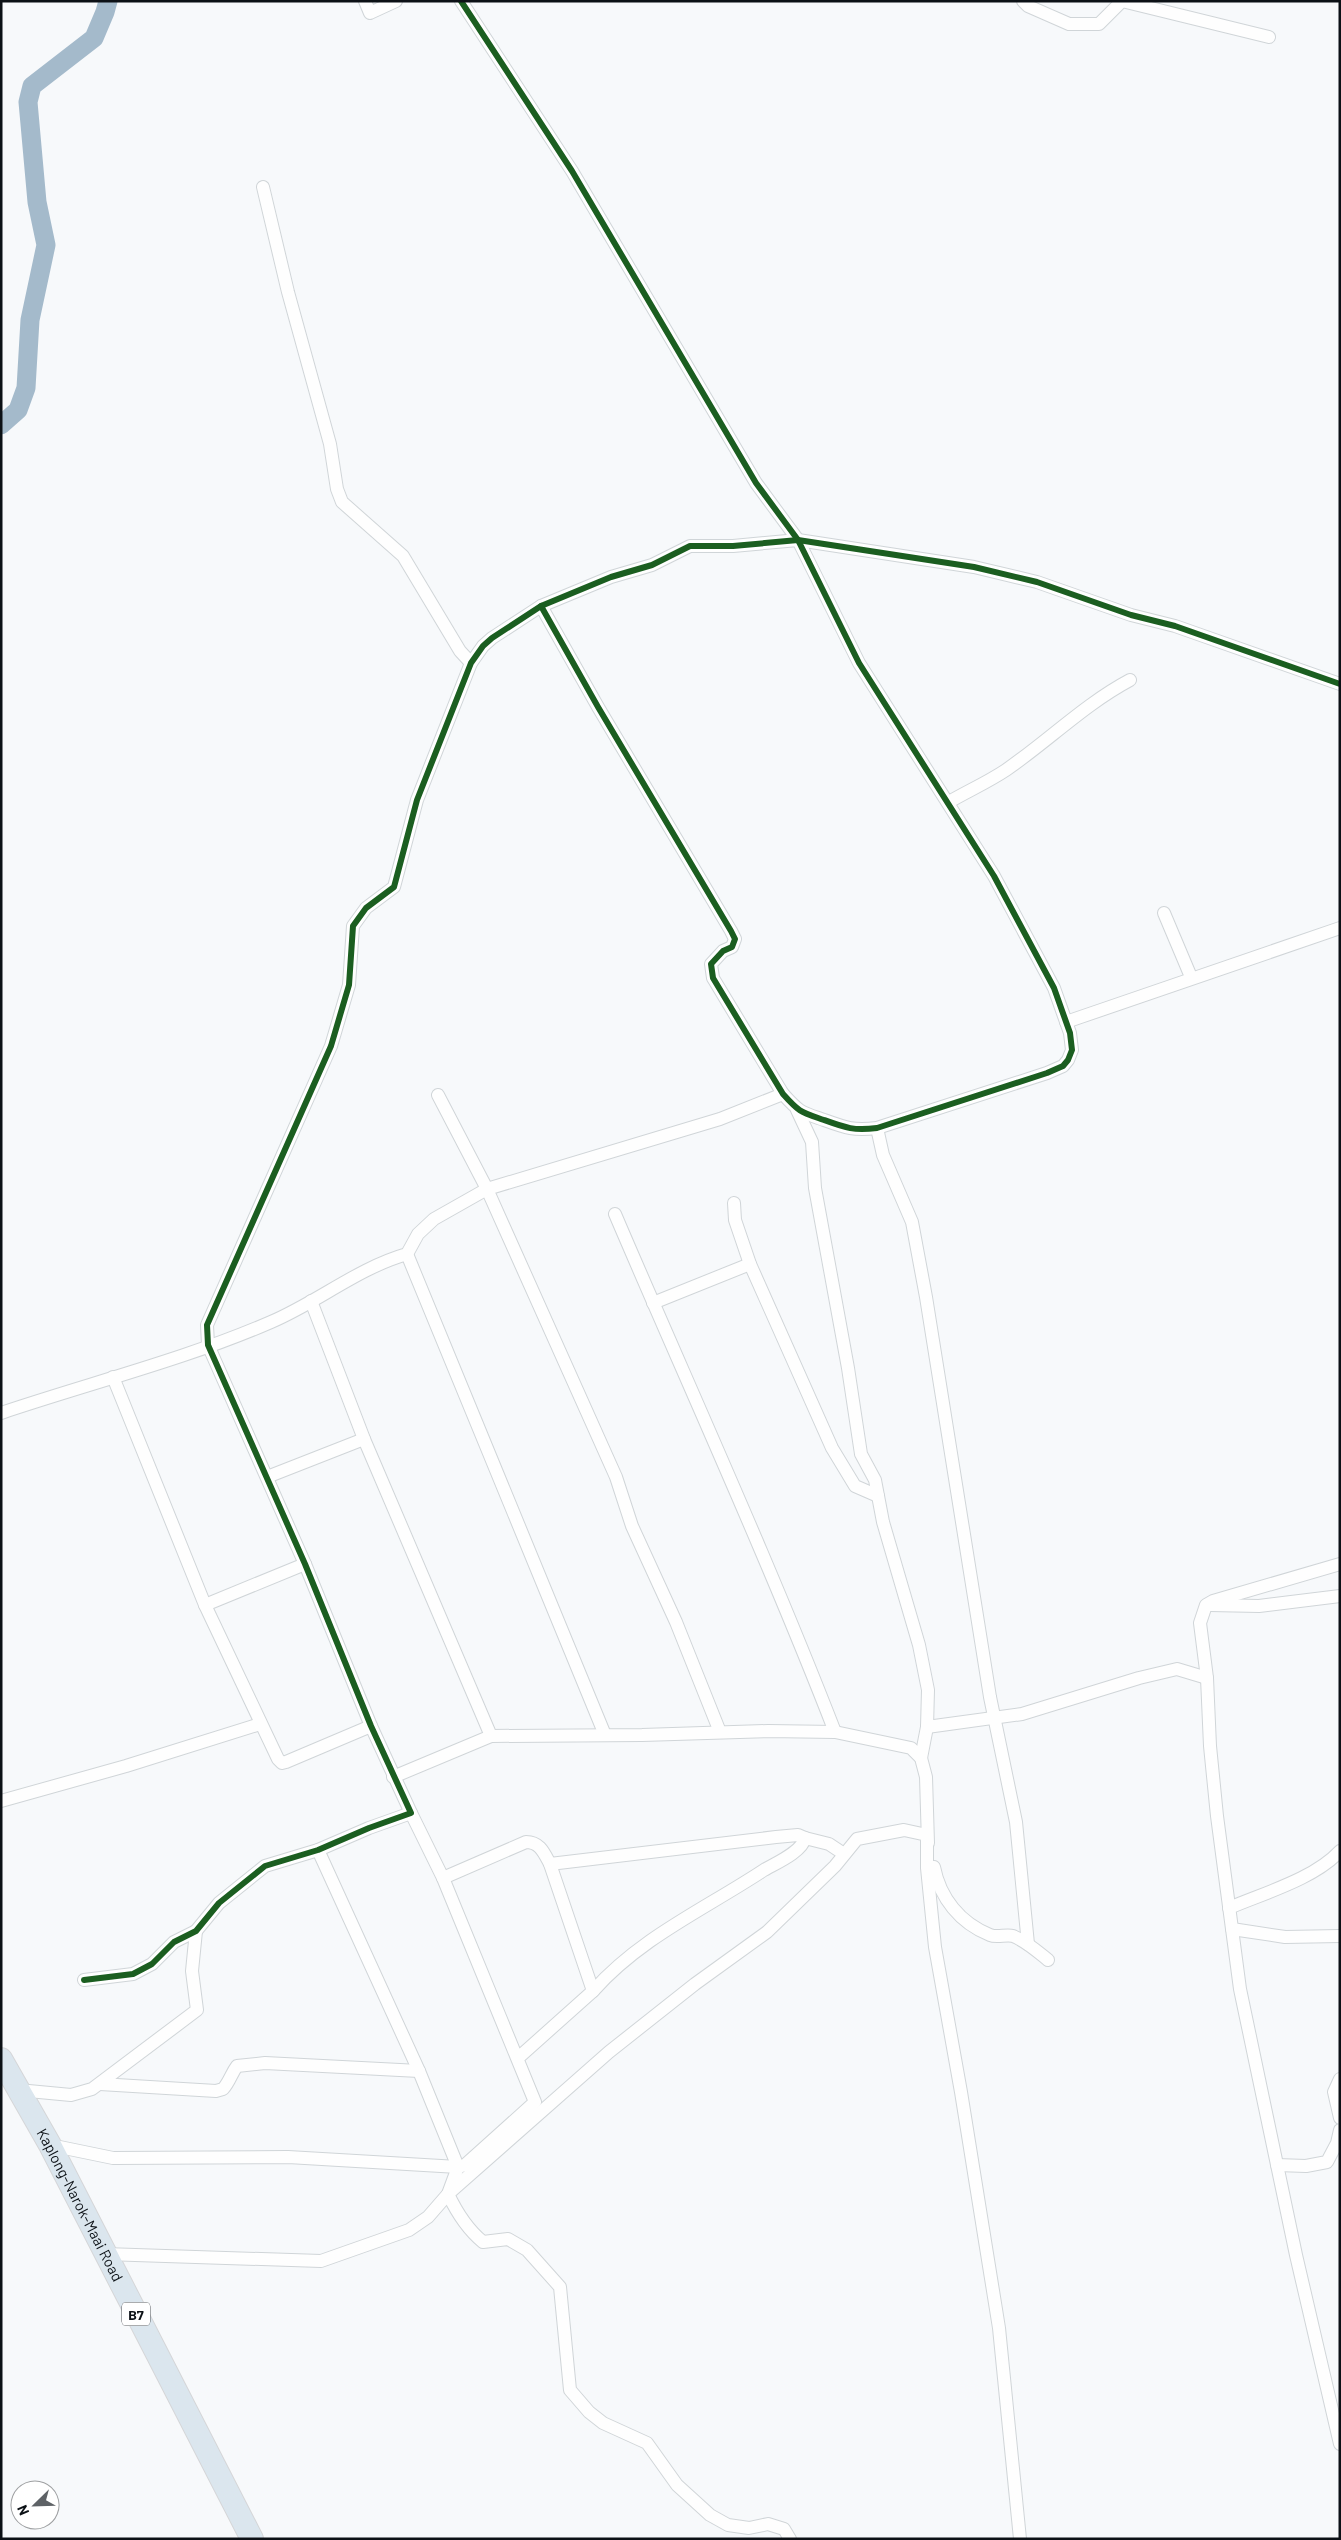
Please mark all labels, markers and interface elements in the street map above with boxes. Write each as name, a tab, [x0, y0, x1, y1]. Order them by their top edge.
street label: Kaplong-Narok-Maai Road	[33, 2125, 127, 2284]
road number: B7	[122, 2302, 150, 2326]
north arrow	[10, 2480, 60, 2530]
text: N	[13, 2503, 32, 2518]

